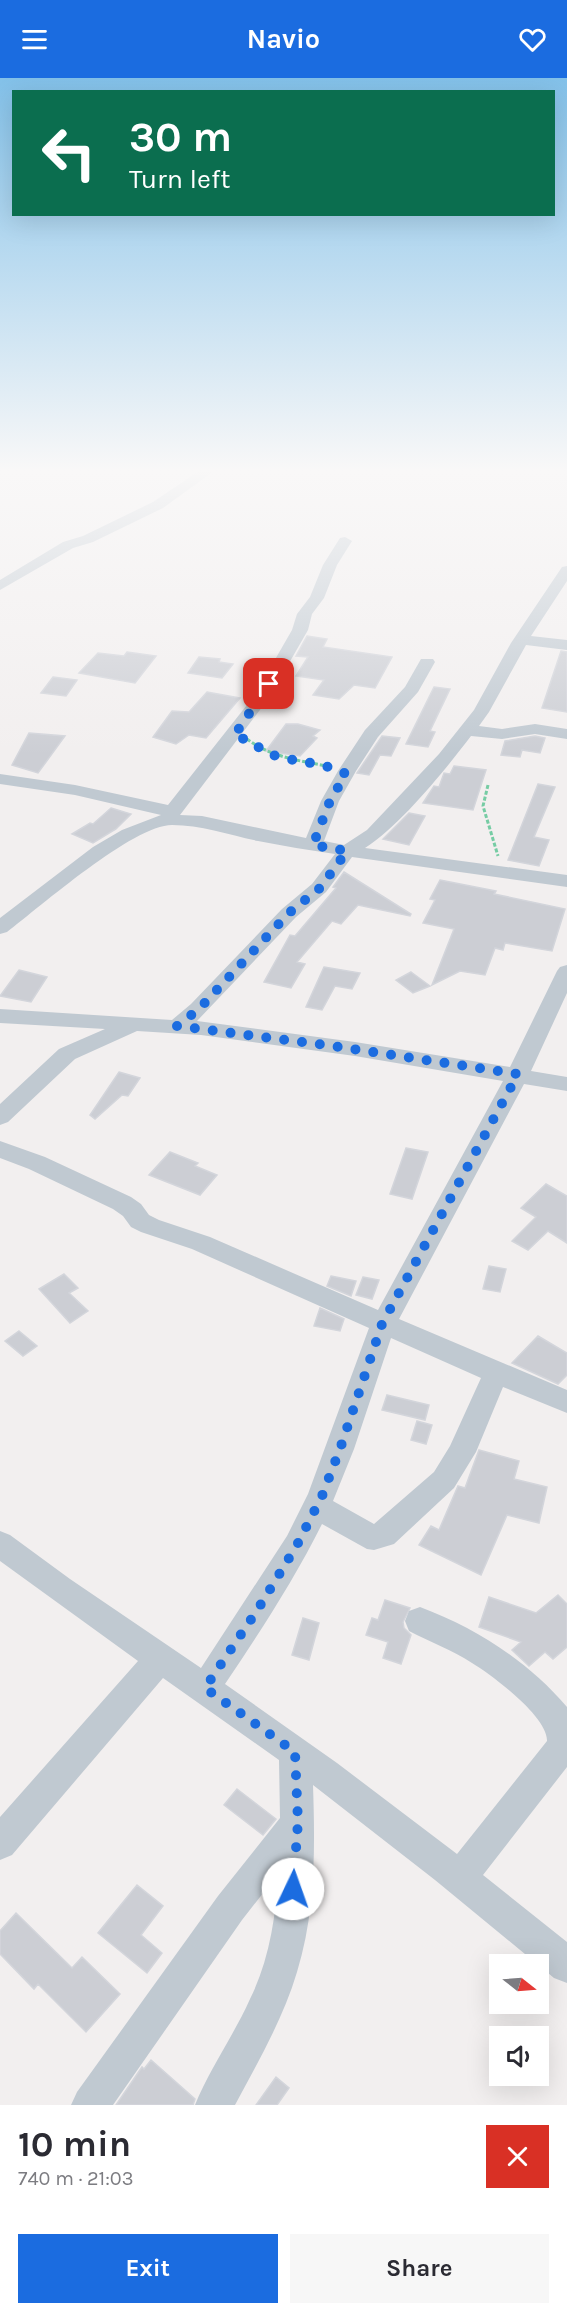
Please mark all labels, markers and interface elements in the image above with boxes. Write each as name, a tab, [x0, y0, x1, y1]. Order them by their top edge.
icon: menu	[18, 23, 51, 56]
text: Navio	[247, 23, 320, 55]
icon: heart	[516, 23, 549, 56]
text: 30 m	[129, 112, 232, 162]
icon: left	[30, 114, 108, 192]
text: Turn left	[129, 163, 230, 195]
pin	[243, 658, 294, 709]
icon: arrive	[252, 667, 285, 700]
position arrow	[261, 1857, 325, 1921]
north arrow	[489, 1954, 549, 2014]
map controls	[489, 1954, 549, 2086]
button: sound	[489, 2026, 549, 2086]
text: 10 min	[18, 2123, 131, 2165]
button: close	[486, 2125, 549, 2188]
text: 740 m · 21:03	[18, 2167, 133, 2190]
button: Exit	[18, 2234, 278, 2303]
button: Share	[290, 2234, 549, 2303]

